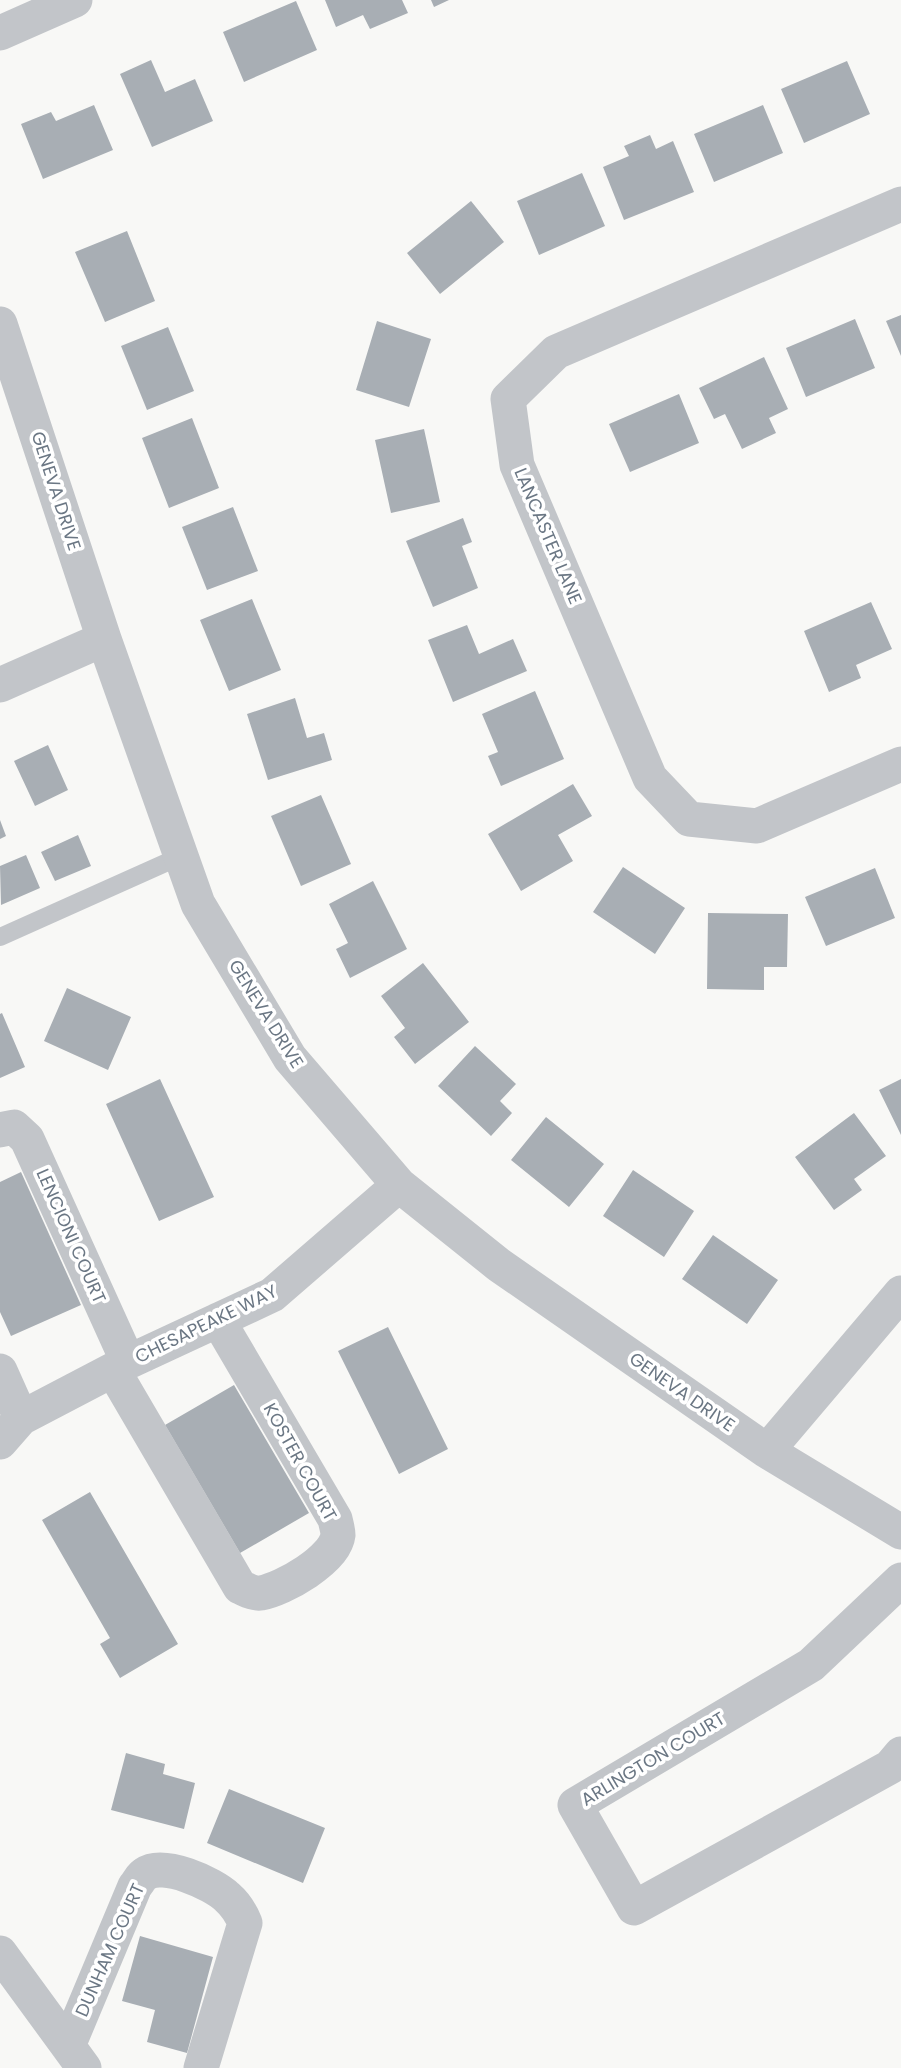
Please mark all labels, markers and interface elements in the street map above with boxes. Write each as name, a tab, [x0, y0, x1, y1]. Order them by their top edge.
street label: GENEVA DRIVE	[25, 428, 87, 554]
street label: LANCASTER LANE	[508, 464, 588, 608]
street label: GENEVA DRIVE	[223, 955, 310, 1073]
street label: LENCIONI COURT	[31, 1165, 112, 1307]
street label: CHESAPEAKE WAY	[131, 1278, 281, 1369]
street label: GENEVA DRIVE	[624, 1346, 740, 1437]
street label: KOSTER COURT	[258, 1398, 343, 1525]
street label: ARLINGTON COURT	[576, 1705, 730, 1812]
street label: DUNHAM COURT	[69, 1879, 150, 2020]

